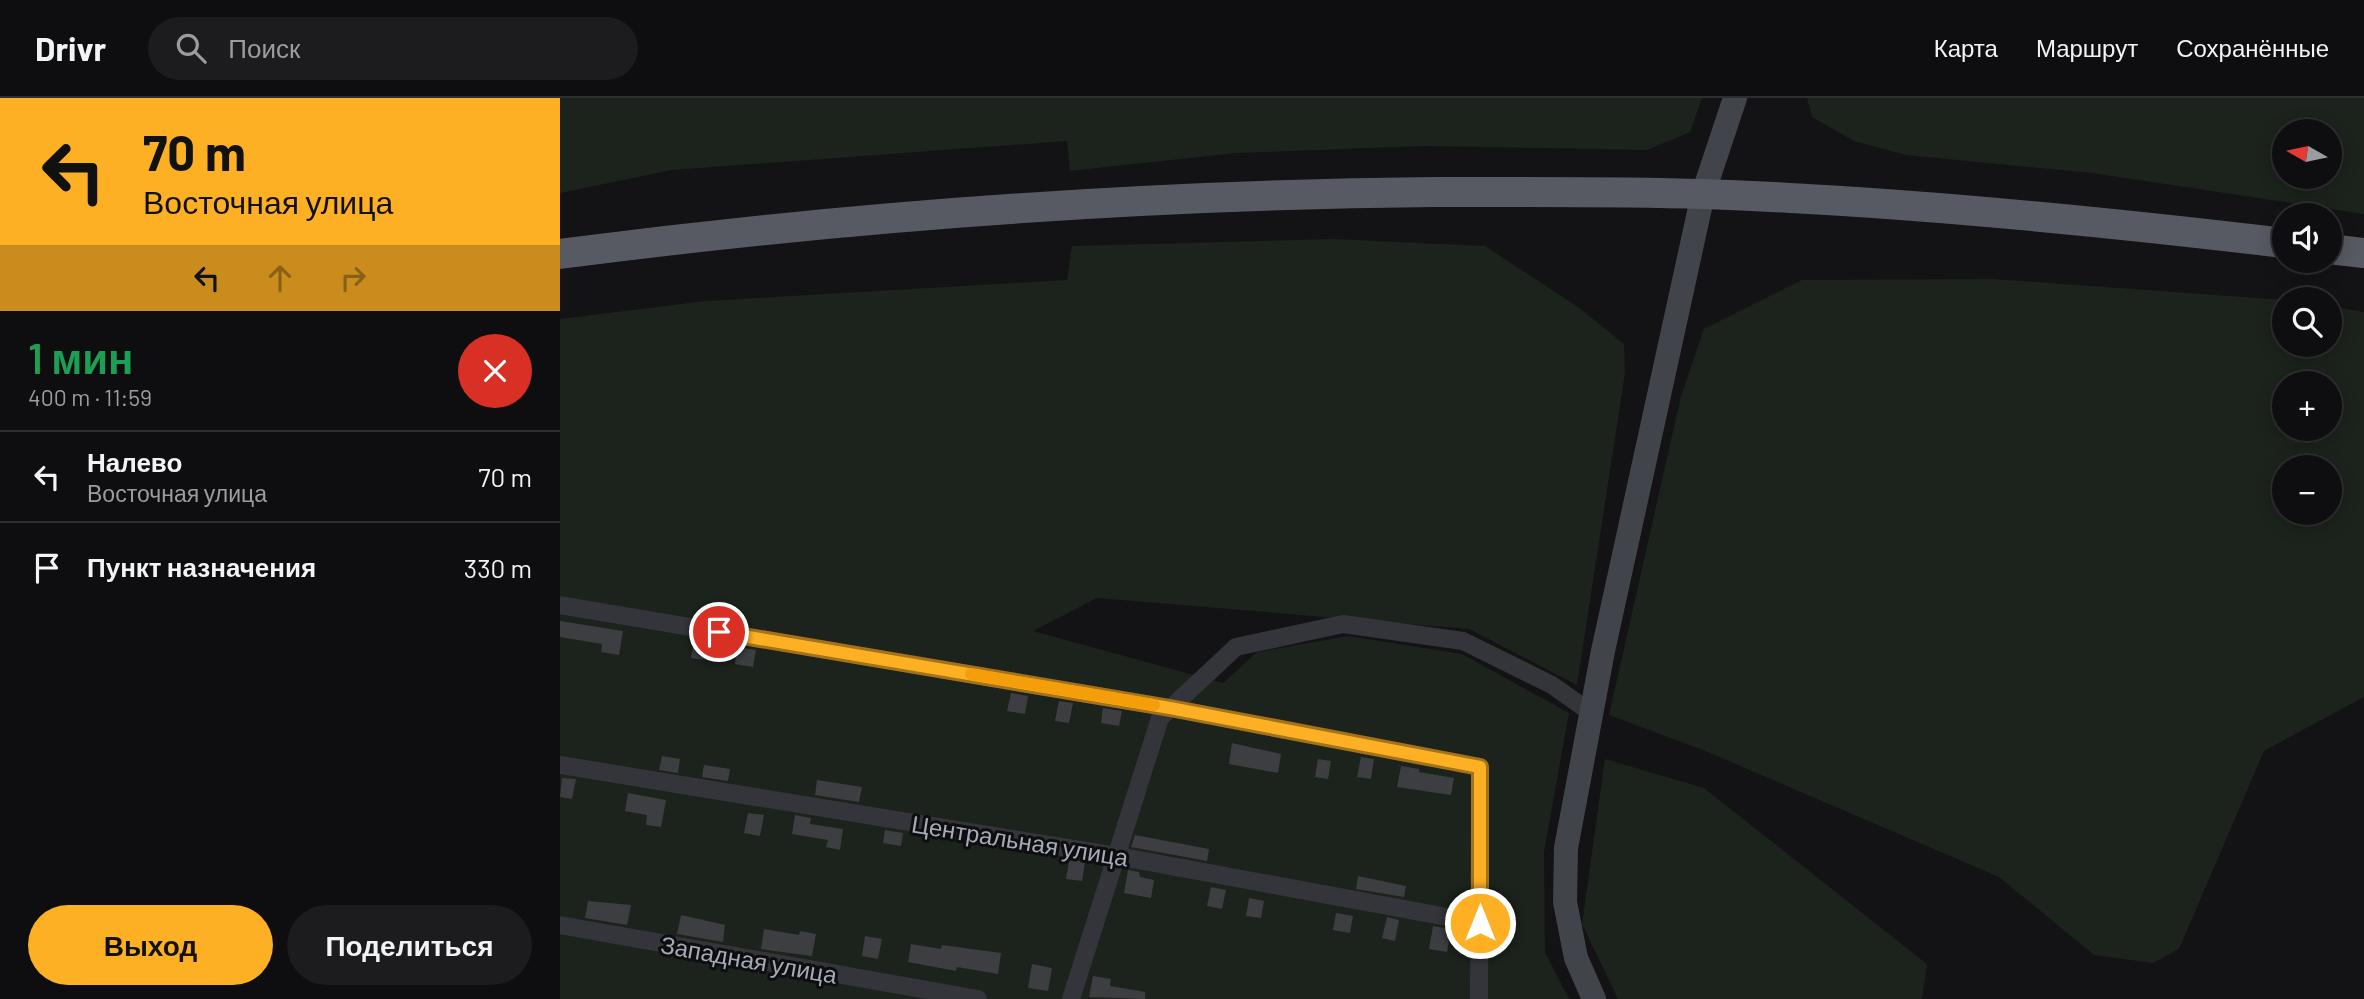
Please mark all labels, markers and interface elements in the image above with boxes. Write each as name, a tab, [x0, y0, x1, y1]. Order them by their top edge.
search box	[148, 17, 638, 80]
text: Drivr	[35, 28, 106, 68]
icon: search	[172, 29, 210, 67]
text: Поиск	[228, 32, 300, 63]
text: Карта	[1934, 33, 1998, 62]
text: Маршрут	[2036, 33, 2138, 62]
text: Сохранённые	[2176, 33, 2329, 62]
north arrow	[2272, 119, 2342, 189]
map controls	[2272, 119, 2342, 525]
text: 70 m	[143, 122, 246, 181]
icon: left	[28, 126, 119, 217]
text: Восточная улица	[143, 182, 393, 220]
button: sound	[2272, 203, 2342, 273]
icon: left	[188, 259, 226, 297]
icon: ahead	[261, 259, 299, 297]
icon: right	[334, 259, 372, 297]
button: search	[2272, 287, 2342, 357]
text: 1 мин	[28, 332, 133, 382]
button: close	[458, 334, 532, 408]
button: +	[2272, 371, 2342, 441]
text: 400 m · 11:59	[28, 383, 152, 411]
text: Налево	[87, 446, 182, 477]
button: −	[2272, 455, 2342, 525]
icon: left	[28, 458, 66, 496]
text: 70 m	[478, 461, 532, 492]
text: Восточная улица	[87, 479, 267, 507]
icon: arrive	[28, 549, 66, 587]
text: Пункт назначения	[87, 551, 316, 582]
text: 330 m	[464, 552, 532, 583]
pin	[689, 602, 749, 662]
icon: arrive	[700, 613, 738, 651]
street label: Центральная улица	[910, 809, 1131, 872]
position arrow	[1443, 886, 1517, 960]
button: Выход	[28, 905, 273, 985]
button: Поделиться	[287, 905, 532, 985]
street label: Западная улица	[659, 929, 840, 989]

